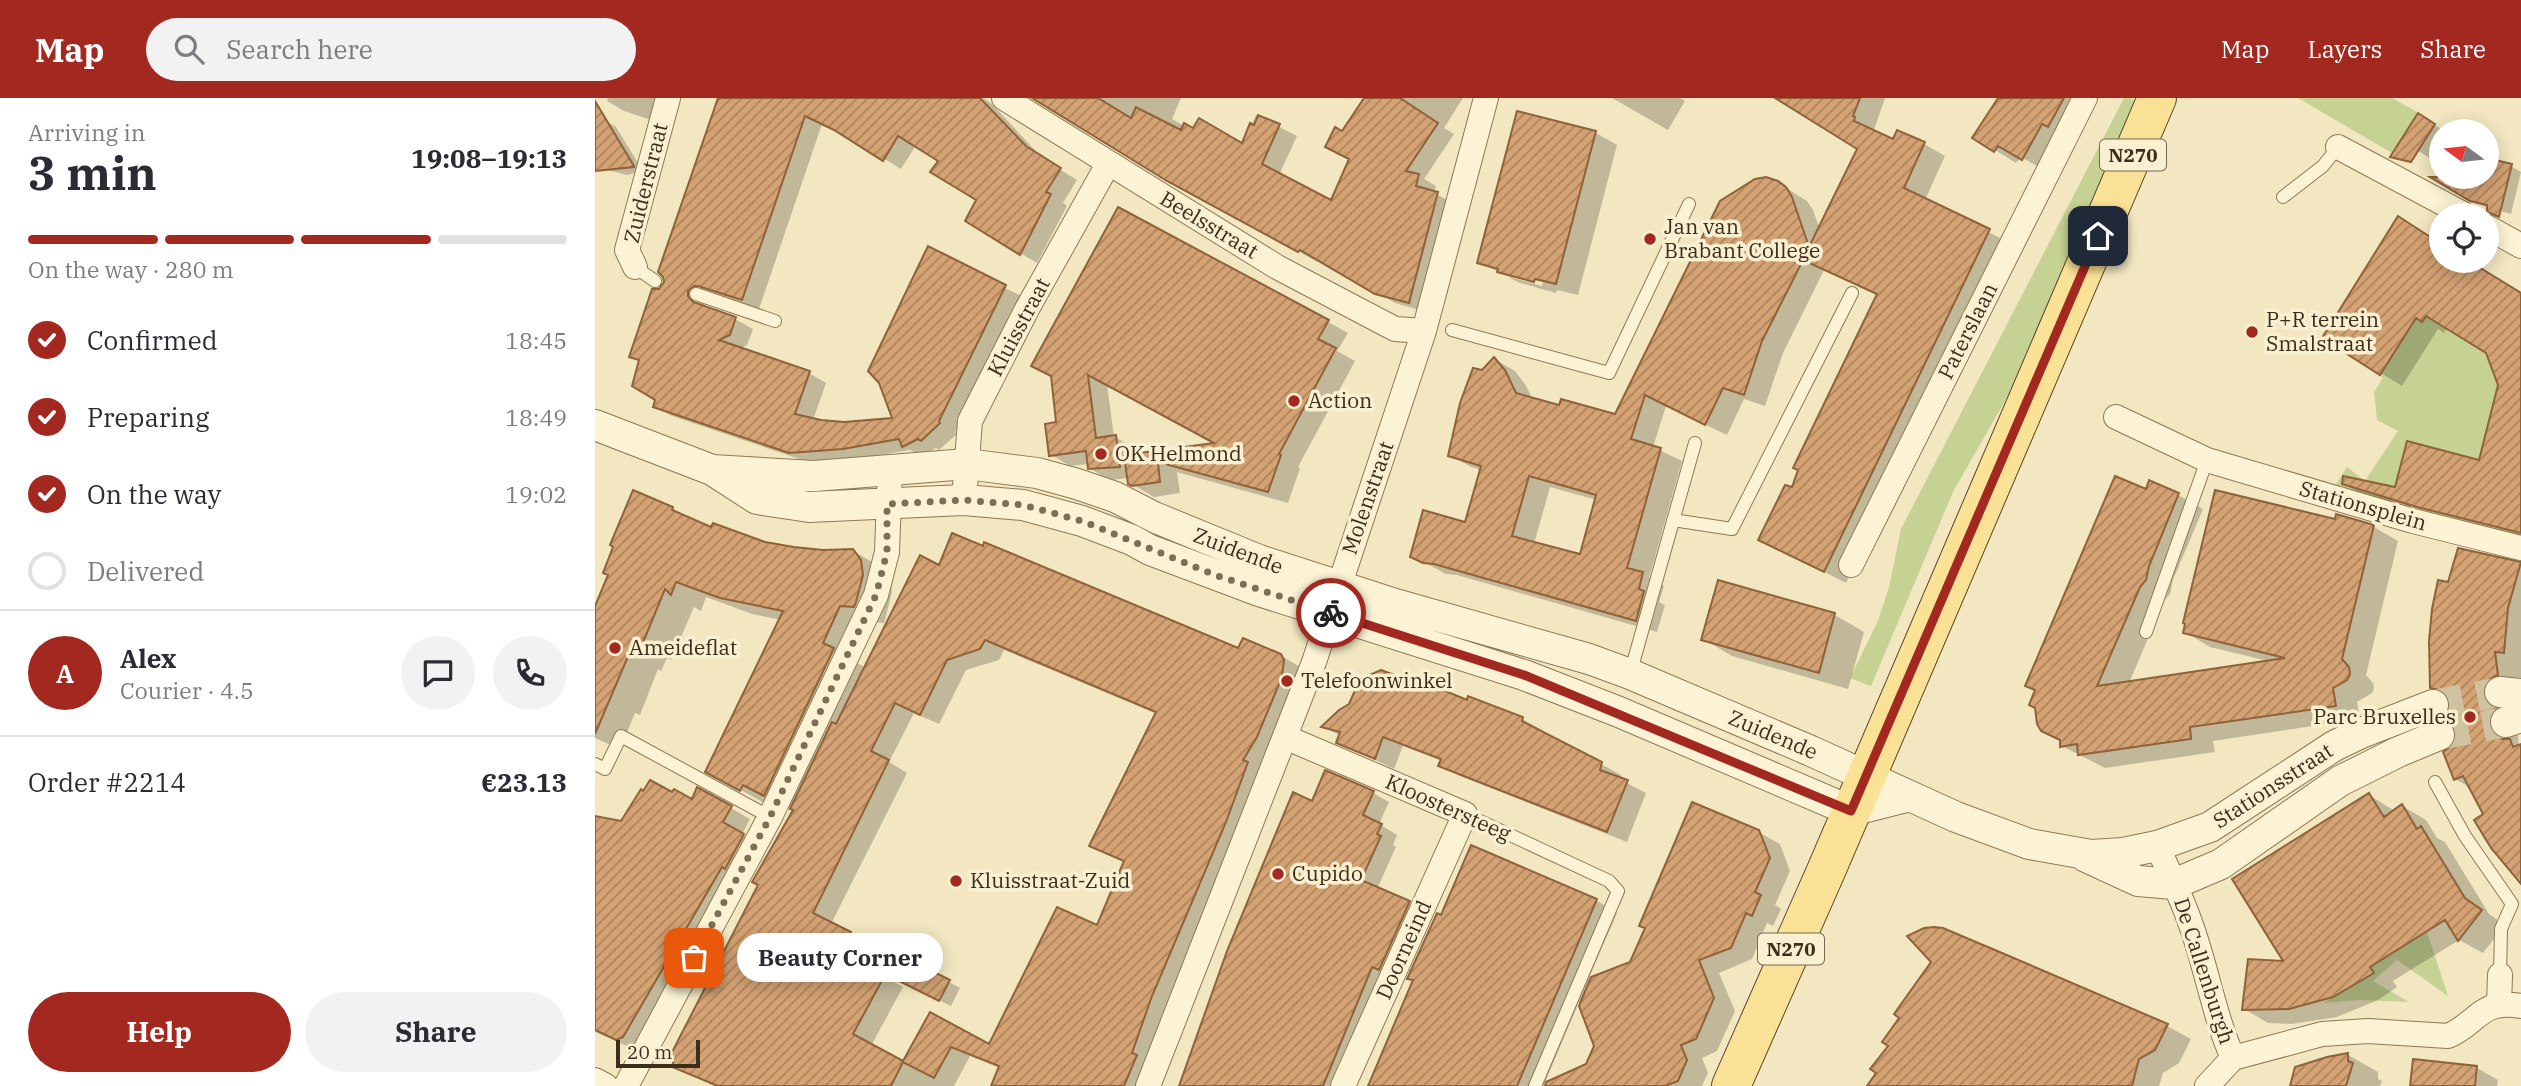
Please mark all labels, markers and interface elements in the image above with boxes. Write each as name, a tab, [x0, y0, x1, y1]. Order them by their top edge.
search box	[146, 18, 636, 81]
text: Map	[35, 28, 104, 71]
icon: search	[170, 30, 208, 68]
text: Search here	[226, 32, 373, 66]
text: Map	[2221, 33, 2269, 65]
text: Layers	[2307, 33, 2382, 65]
text: Share	[2420, 33, 2486, 65]
text: Arriving in	[28, 117, 145, 147]
north arrow	[2429, 119, 2499, 189]
map controls	[2429, 119, 2499, 273]
street label: Zuiderstraat	[617, 120, 674, 246]
road number: N270	[2100, 139, 2166, 170]
text: 19:08–19:13	[411, 141, 567, 175]
text: 3 min	[28, 143, 157, 203]
street label: Beelsstraat	[1155, 184, 1264, 264]
button: locate	[2429, 203, 2499, 273]
pin	[2068, 206, 2128, 266]
place label: Jan van Brabant College	[1664, 212, 1820, 264]
icon: home	[2079, 217, 2117, 255]
marker: Jan van Brabant College	[1642, 231, 1658, 247]
text: On the way · 280 m	[28, 254, 234, 284]
street label: Kluisstraat	[980, 272, 1056, 381]
street label: Paterslaan	[1931, 277, 2003, 384]
place label: P+R terrein Smalstraat	[2266, 305, 2379, 357]
icon: check	[28, 321, 66, 359]
text: Confirmed	[87, 323, 218, 357]
marker: P+R terrein Smalstraat	[2244, 324, 2260, 340]
text: 18:45	[505, 325, 567, 355]
place label: Action	[1308, 386, 1372, 414]
marker: Action	[1286, 393, 1302, 409]
icon: check	[28, 398, 66, 436]
text: Preparing	[87, 400, 209, 434]
text: 18:49	[505, 402, 567, 432]
street label: Molenstraat	[1335, 437, 1400, 558]
place label: OK Helmond	[1115, 439, 1242, 467]
marker: OK Helmond	[1093, 446, 1109, 462]
street label: Stationsplein	[2296, 474, 2430, 537]
icon: check	[28, 475, 66, 513]
text: On the way	[87, 477, 221, 511]
text: 19:02	[505, 479, 567, 509]
street label: Zuidende	[1189, 520, 1287, 580]
text: Delivered	[87, 554, 204, 588]
courier	[1296, 578, 1366, 648]
icon: bike	[1312, 594, 1350, 632]
place label: Ameideflat	[629, 633, 737, 661]
button: chat	[401, 636, 475, 710]
button: phone	[493, 636, 567, 710]
marker: Ameideflat	[607, 640, 623, 656]
text: Alex	[120, 641, 176, 675]
text: A	[56, 656, 74, 690]
place label: Telefoonwinkel	[1301, 666, 1453, 694]
marker: Telefoonwinkel	[1279, 673, 1295, 689]
text: Courier · 4.5	[120, 675, 254, 705]
place label: Parc Bruxelles	[2313, 702, 2456, 730]
street label: Zuidende	[1724, 703, 1822, 765]
marker: Parc Bruxelles	[2462, 709, 2478, 725]
street label: Stationsstraat	[2207, 736, 2338, 834]
text: Order #2214	[28, 765, 186, 799]
text: €23.13	[481, 765, 567, 799]
street label: Kloostersteeg	[1381, 767, 1516, 847]
place label: Cupido	[1292, 859, 1363, 887]
place label: Kluisstraat-Zuid	[970, 866, 1131, 894]
marker: Cupido	[1270, 866, 1286, 882]
marker: Kluisstraat-Zuid	[948, 873, 964, 889]
street label: De Callenburgh	[2168, 894, 2242, 1048]
street label: Doorneind	[1369, 896, 1437, 1003]
pin	[664, 928, 724, 988]
callout: Beauty Corner	[736, 934, 943, 982]
road number: N270	[1758, 934, 1824, 964]
icon: bag	[675, 939, 713, 977]
text: Beauty Corner	[758, 942, 922, 972]
button: Help	[28, 992, 291, 1072]
button: Share	[305, 992, 567, 1072]
scale bar	[616, 1037, 700, 1069]
text: 20 m	[627, 1040, 672, 1064]

